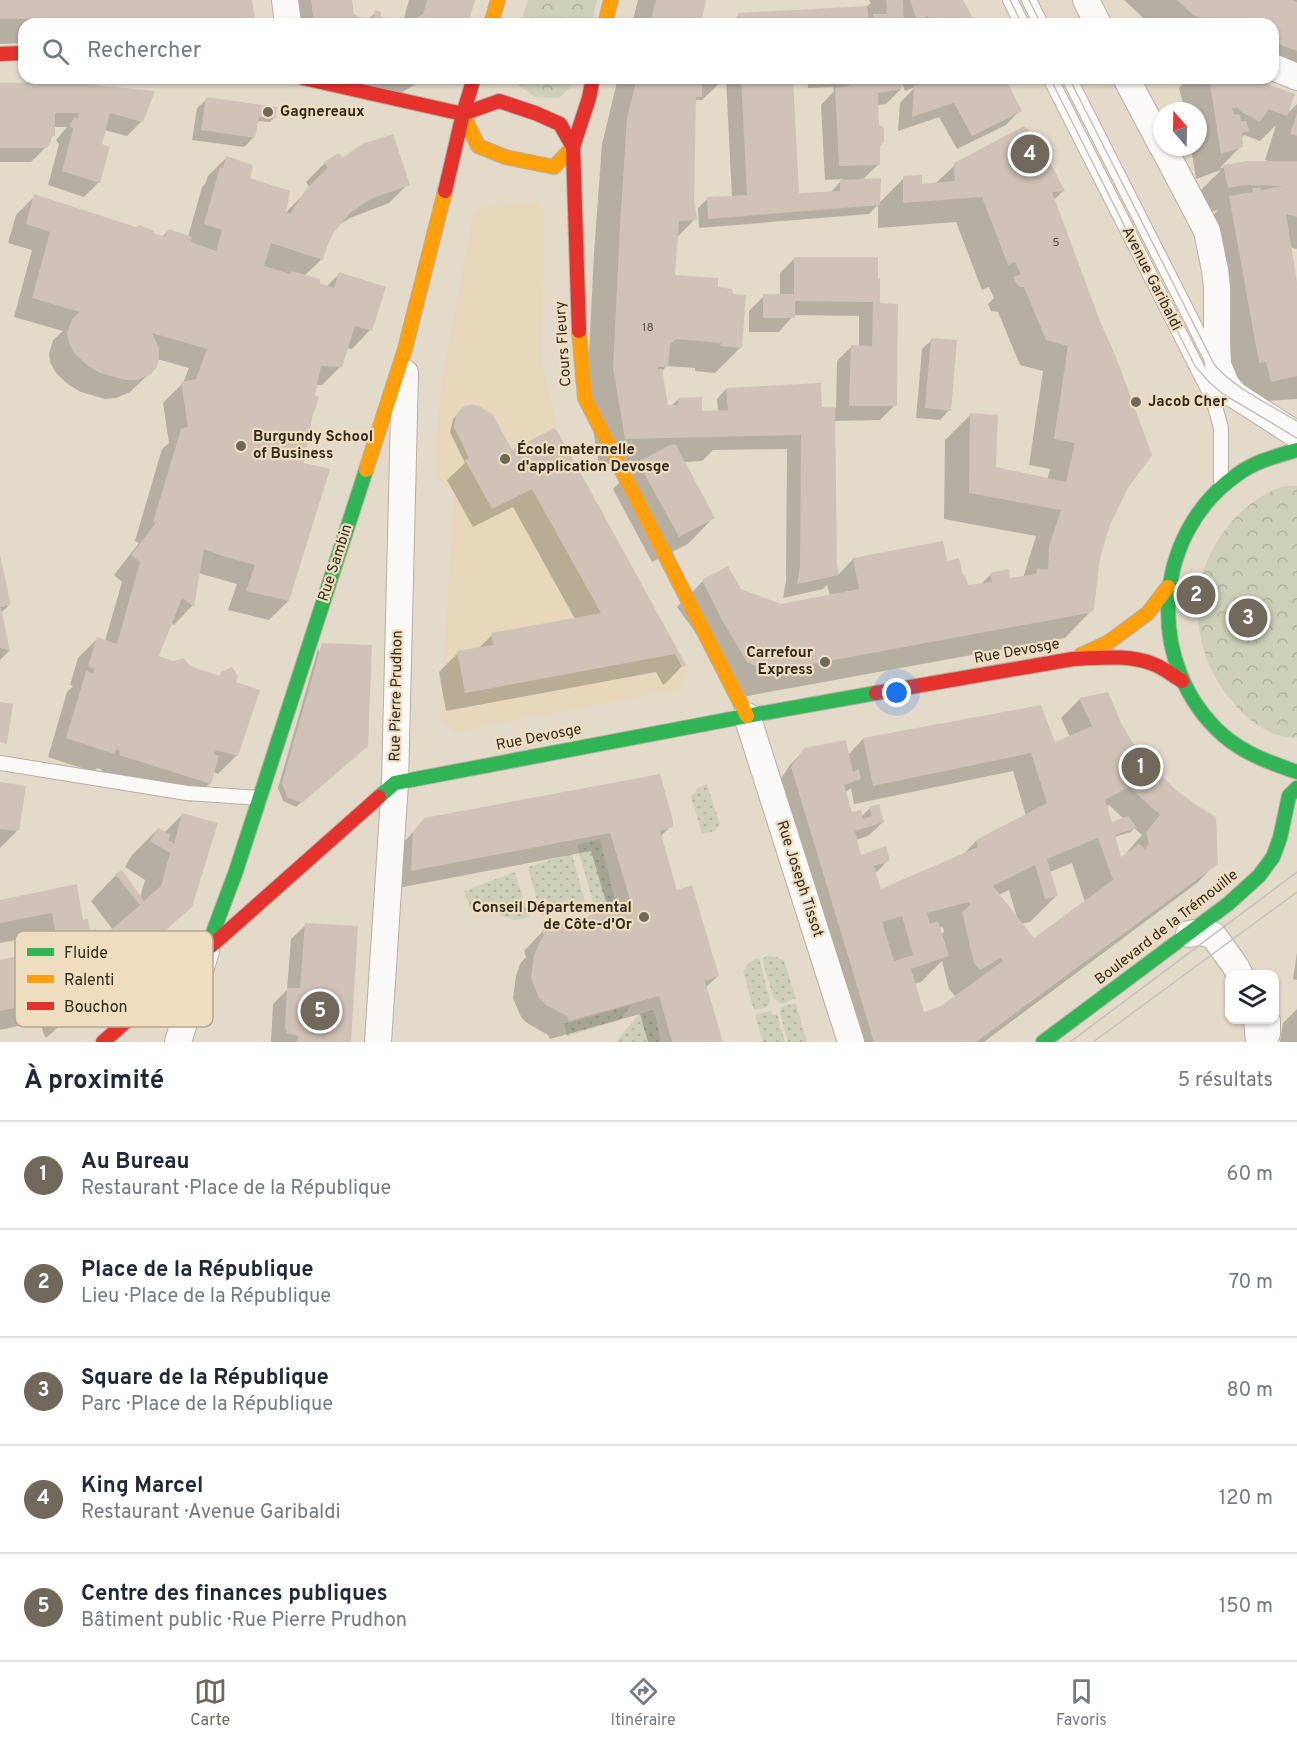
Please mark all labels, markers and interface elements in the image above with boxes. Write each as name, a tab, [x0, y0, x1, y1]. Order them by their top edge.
search box	[18, 18, 1279, 84]
icon: search	[39, 35, 72, 68]
text: Rechercher	[87, 38, 201, 65]
north arrow	[1153, 102, 1207, 156]
place label: Gagnereaux	[280, 103, 365, 122]
marker: Gagnereaux	[261, 105, 275, 119]
pin: 4	[1010, 132, 1050, 176]
street label: Avenue Garibaldi	[1117, 224, 1185, 334]
house number: 5	[1052, 235, 1060, 251]
street label: Cours Fleury	[552, 300, 576, 387]
house number: 18	[642, 320, 654, 336]
place label: Jacob Cher	[1148, 393, 1228, 412]
marker: Jacob Cher	[1129, 395, 1143, 409]
place label: Burgundy School of Business	[253, 428, 373, 464]
marker: Burgundy School of Business	[234, 439, 248, 453]
place label: École maternelle d'application Devosge	[517, 440, 670, 477]
marker: École maternelle d'application Devosge	[498, 452, 512, 466]
street label: Rue Sambin	[315, 522, 357, 604]
pin: 2	[1176, 572, 1216, 618]
pin: 3	[1228, 596, 1268, 640]
street label: Rue Pierre Prudhon	[386, 630, 408, 762]
street label: Rue Devosge	[973, 635, 1061, 669]
place label: Carrefour Express	[746, 644, 814, 680]
marker: Carrefour Express	[818, 655, 832, 669]
your location	[882, 678, 911, 707]
street label: Rue Devosge	[495, 720, 583, 756]
pin: 1	[1122, 744, 1160, 789]
street label: Rue Joseph Tissot	[771, 818, 827, 940]
street label: Boulevard de la Trémouille	[1092, 866, 1242, 990]
place label: Conseil Départemental de Côte-d'Or	[472, 899, 633, 935]
marker: Conseil Départemental de Côte-d'Or	[637, 910, 651, 924]
legend	[15, 931, 213, 1027]
text: Fluide	[64, 944, 108, 964]
map controls	[1225, 970, 1279, 1024]
button: layers	[1225, 970, 1279, 1024]
text: Ralenti	[64, 971, 114, 991]
pin: 5	[300, 988, 340, 1034]
text: Bouchon	[64, 998, 128, 1018]
text: À proximité	[24, 1065, 164, 1098]
text: 5 résultats	[1178, 1068, 1273, 1094]
text: Au Bureau	[81, 1149, 190, 1176]
text: 1	[40, 1162, 48, 1188]
text: 60 m	[1227, 1162, 1273, 1188]
text: Restaurant · Place de la République	[81, 1176, 391, 1202]
text: Place de la République	[81, 1257, 314, 1284]
text: 2	[37, 1270, 50, 1296]
text: 70 m	[1229, 1270, 1273, 1296]
text: Lieu · Place de la République	[81, 1284, 331, 1310]
text: Square de la République	[81, 1365, 329, 1392]
text: 3	[38, 1378, 50, 1404]
text: 80 m	[1227, 1378, 1273, 1404]
text: Parc · Place de la République	[81, 1392, 333, 1418]
text: King Marcel	[81, 1473, 203, 1500]
text: 4	[37, 1486, 50, 1512]
text: 120 m	[1219, 1486, 1273, 1512]
text: Restaurant · Avenue Garibaldi	[81, 1500, 341, 1526]
text: Centre des finances publiques	[81, 1581, 388, 1608]
text: 5	[37, 1594, 50, 1620]
text: 150 m	[1219, 1594, 1273, 1620]
text: Bâtiment public · Rue Pierre Prudhon	[81, 1608, 407, 1634]
tab: Carte	[190, 1675, 230, 1731]
tab: Itinéraire	[611, 1675, 676, 1731]
tab: Favoris	[1056, 1675, 1107, 1731]

